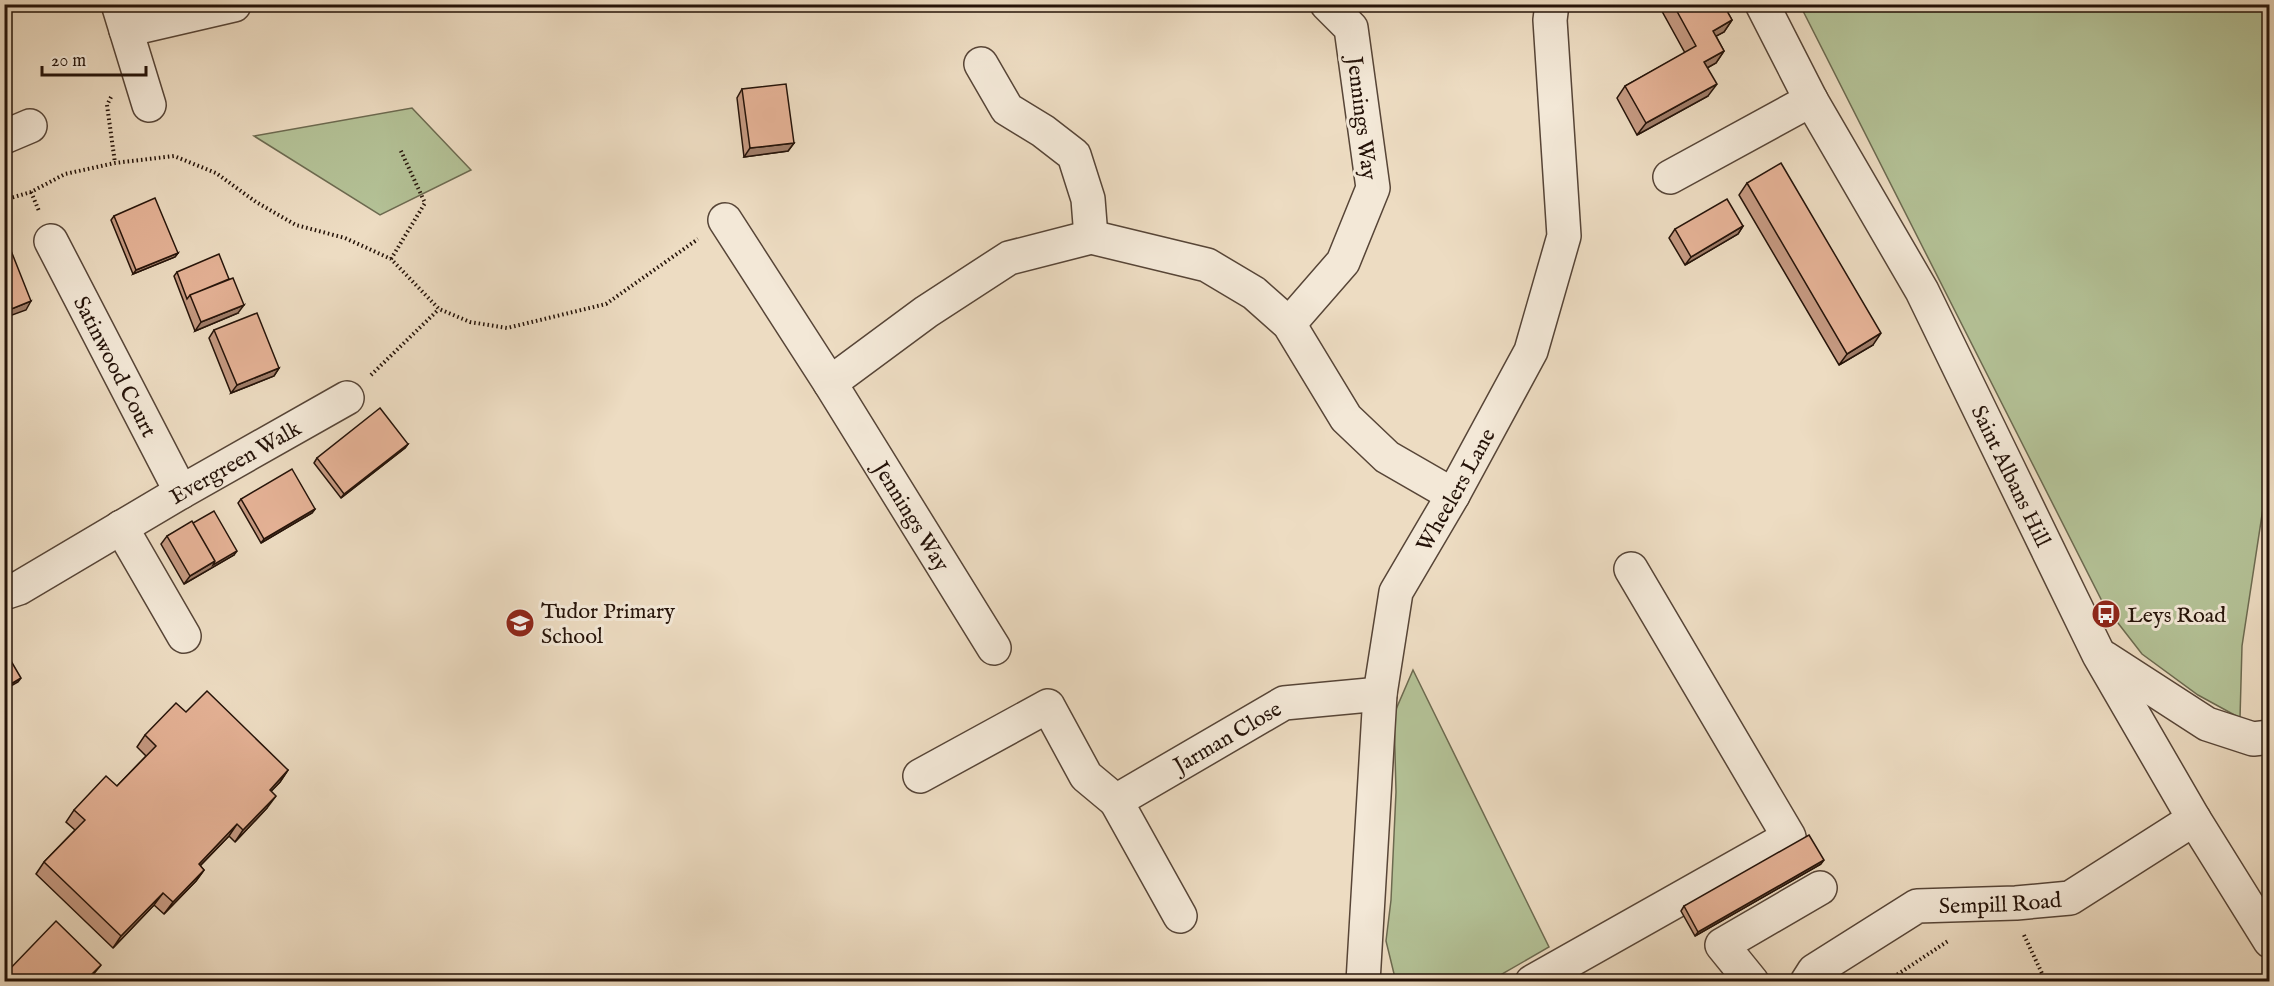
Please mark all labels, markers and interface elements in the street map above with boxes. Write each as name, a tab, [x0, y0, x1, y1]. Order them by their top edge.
scale bar	[42, 39, 146, 77]
text: 20 m	[51, 50, 86, 73]
street label: Jennings Way	[1339, 52, 1382, 182]
street label: Satinwood Court	[66, 292, 162, 443]
street label: Saint Albans Hill	[1964, 401, 2056, 552]
street label: Evergreen Walk	[165, 415, 307, 512]
street label: Wheelers Lane	[1411, 424, 1503, 557]
street label: Jennings Way	[864, 454, 955, 577]
place label: Tudor Primary School	[541, 598, 675, 651]
bus stop icon: Leys Road	[2090, 598, 2122, 630]
place label: Leys Road	[2127, 602, 2226, 630]
school or university icon: Tudor Primary School	[504, 607, 536, 639]
street label: Jarman Close	[1166, 696, 1287, 782]
street label: Sempill Road	[1938, 887, 2063, 921]

